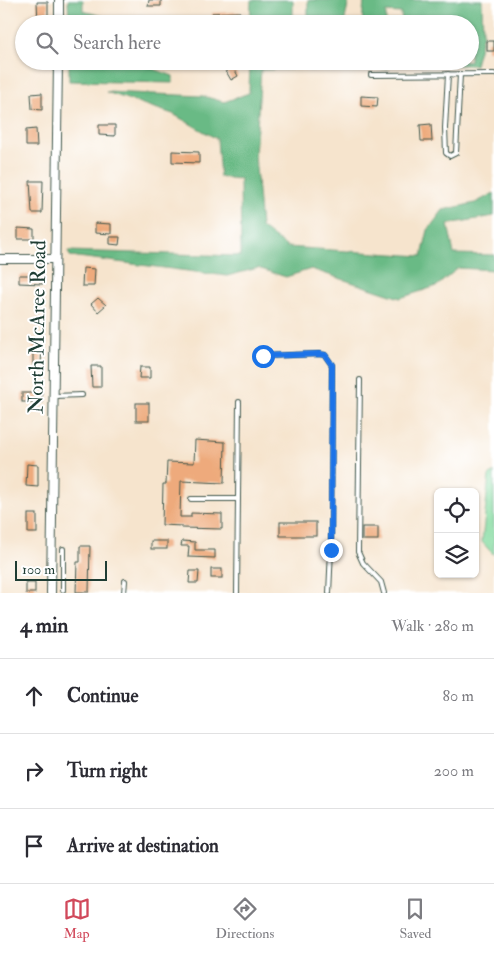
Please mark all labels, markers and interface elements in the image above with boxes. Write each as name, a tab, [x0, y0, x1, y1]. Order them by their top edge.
search box	[15, 15, 479, 70]
icon: search	[33, 29, 61, 57]
text: Search here	[73, 31, 161, 55]
street label: North McAree Road	[22, 239, 53, 414]
route start	[252, 345, 275, 368]
map controls	[434, 488, 479, 578]
button: locate	[434, 488, 479, 533]
button: layers	[434, 533, 479, 578]
route end	[320, 539, 343, 562]
scale bar	[15, 558, 108, 581]
text: 100 m	[22, 561, 55, 578]
text: 4 min	[20, 612, 68, 639]
text: Walk · 280 m	[391, 616, 474, 636]
icon: ahead	[20, 682, 48, 710]
text: Continue	[67, 684, 138, 708]
text: 80 m	[443, 686, 474, 706]
icon: right	[20, 757, 48, 785]
text: Turn right	[67, 759, 147, 783]
text: 200 m	[434, 761, 474, 781]
icon: arrive	[20, 832, 48, 860]
text: Arrive at destination	[67, 834, 219, 858]
tab: Map	[63, 895, 91, 942]
tab: Directions	[216, 895, 274, 942]
tab: Saved	[399, 895, 431, 942]

